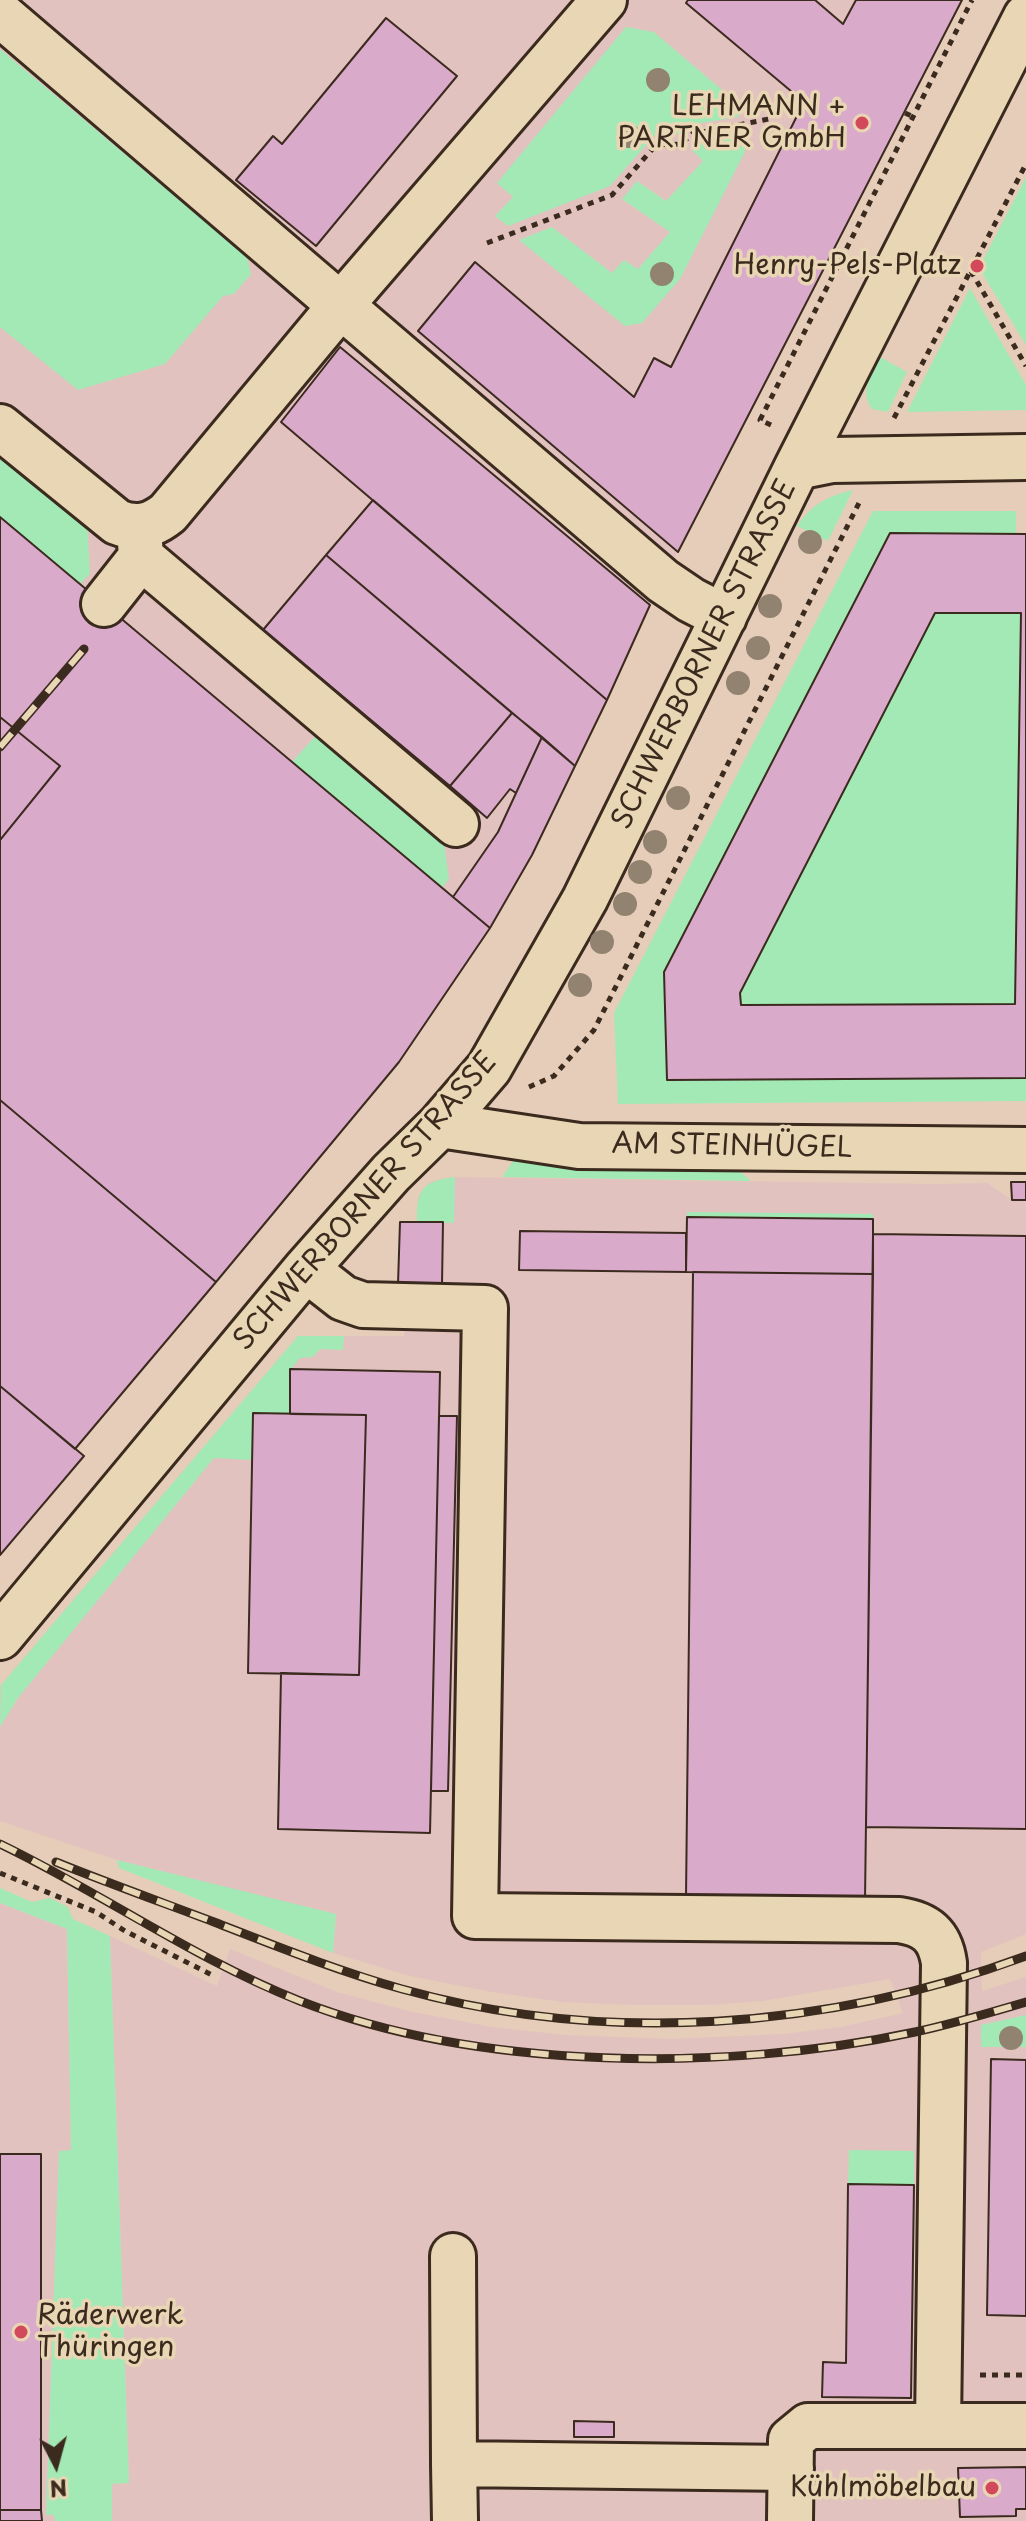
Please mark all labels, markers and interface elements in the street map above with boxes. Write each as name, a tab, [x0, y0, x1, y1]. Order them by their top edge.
place label: LEHMANN + PARTNER GmbH	[617, 90, 846, 156]
marker: LEHMANN + PARTNER GmbH	[853, 114, 871, 132]
place label: Henry-Pels-Platz	[734, 249, 961, 283]
marker: Henry-Pels-Platz	[968, 257, 986, 275]
street label: SCHWERBORNER STRASSE	[606, 475, 804, 835]
street label: SCHWERBORNER STRASSE	[227, 1046, 505, 1358]
street label: AM STEINHÜGEL	[611, 1128, 853, 1166]
place label: Räderwerk Thüringen	[37, 2299, 183, 2365]
marker: Räderwerk Thüringen	[12, 2323, 30, 2341]
north arrow	[16, 2425, 96, 2505]
place label: Kühlmöbelbau	[790, 2471, 976, 2505]
text: N	[48, 2472, 69, 2507]
marker: Kühlmöbelbau	[983, 2479, 1001, 2497]

